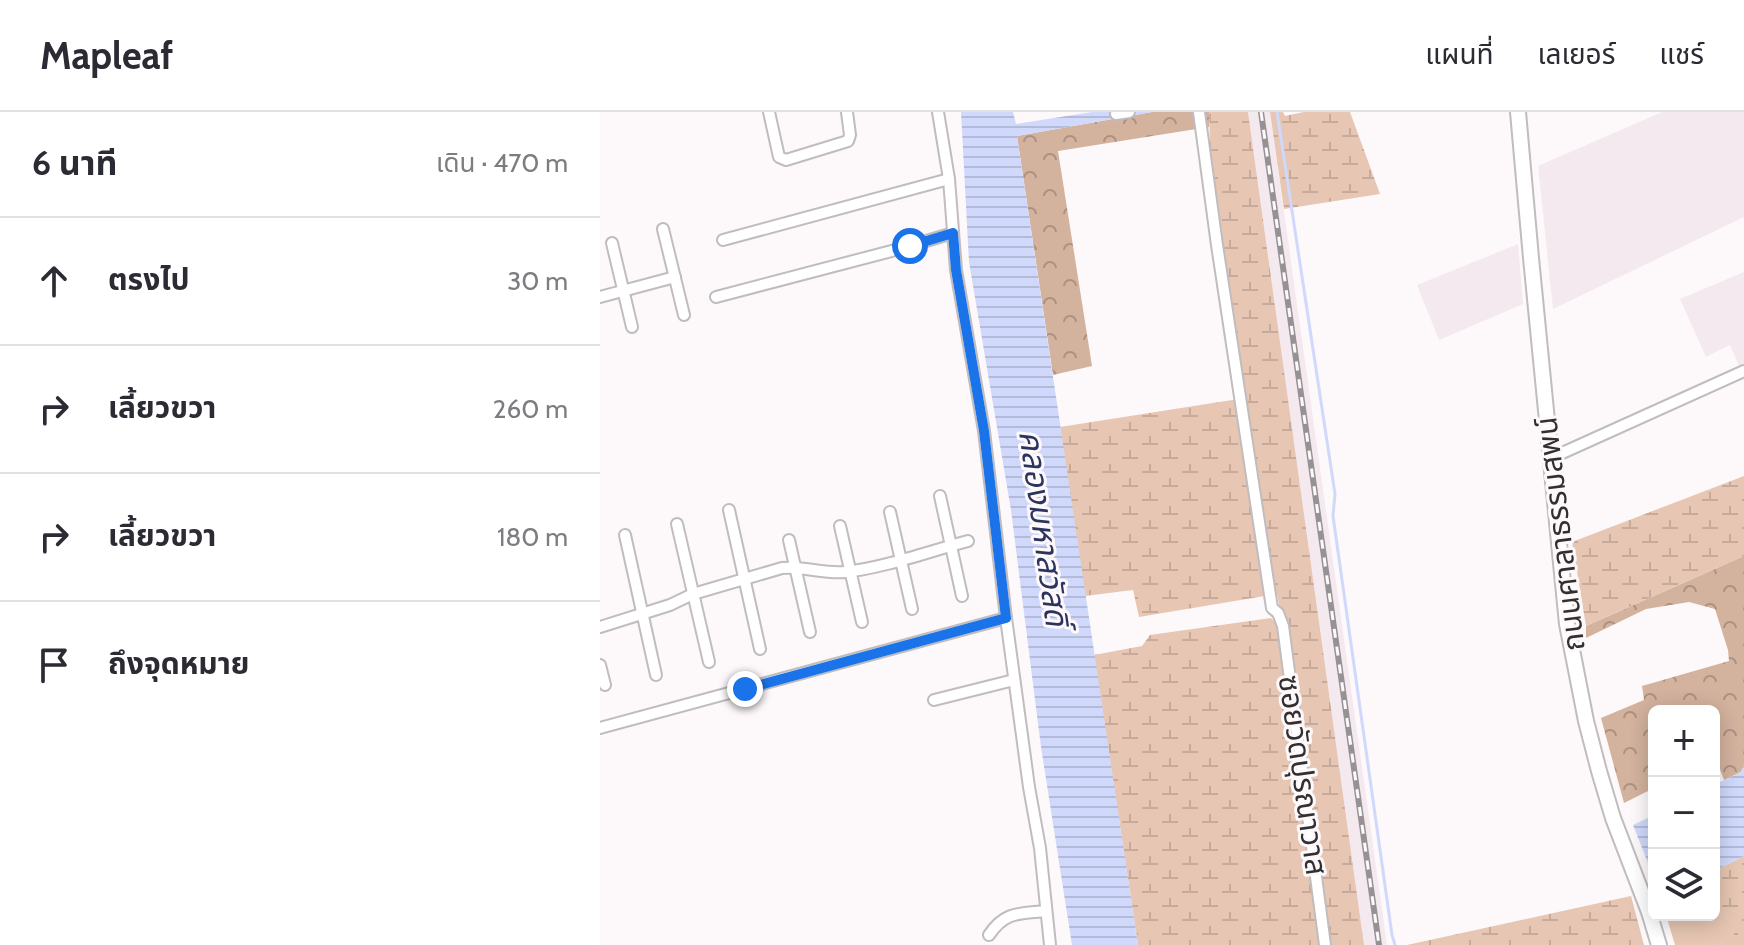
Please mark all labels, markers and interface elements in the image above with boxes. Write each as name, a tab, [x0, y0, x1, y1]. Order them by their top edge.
text: Mapleaf	[40, 32, 173, 79]
text: แผนที่	[1425, 37, 1494, 71]
text: เลเยอร์	[1538, 37, 1615, 71]
text: แชร์	[1659, 37, 1704, 71]
text: 6 นาที	[32, 142, 117, 184]
text: เดิน · 470 m	[436, 147, 568, 179]
route start	[892, 228, 928, 264]
icon: ahead	[32, 259, 76, 303]
text: ตรงไป	[108, 261, 190, 298]
text: 30 m	[507, 265, 568, 297]
icon: right	[32, 387, 76, 431]
text: เลี้ยวขวา	[108, 389, 216, 426]
text: 260 m	[493, 393, 568, 425]
street label: ถนนศาลาธรรมสพน์	[1527, 415, 1593, 653]
water label: คลองมหาสวัสดิ์	[1011, 428, 1078, 636]
icon: right	[32, 515, 76, 559]
text: เลี้ยวขวา	[108, 517, 216, 554]
text: 180 m	[497, 521, 568, 553]
icon: arrive	[32, 643, 76, 687]
text: ถึงจุดหมาย	[108, 645, 249, 682]
route end	[727, 671, 763, 707]
street label: ซอยวัดปุรณาวาส	[1271, 673, 1335, 877]
map controls	[1648, 705, 1720, 921]
button: +	[1648, 705, 1720, 777]
button: −	[1648, 777, 1720, 849]
button: layers	[1648, 849, 1720, 921]

